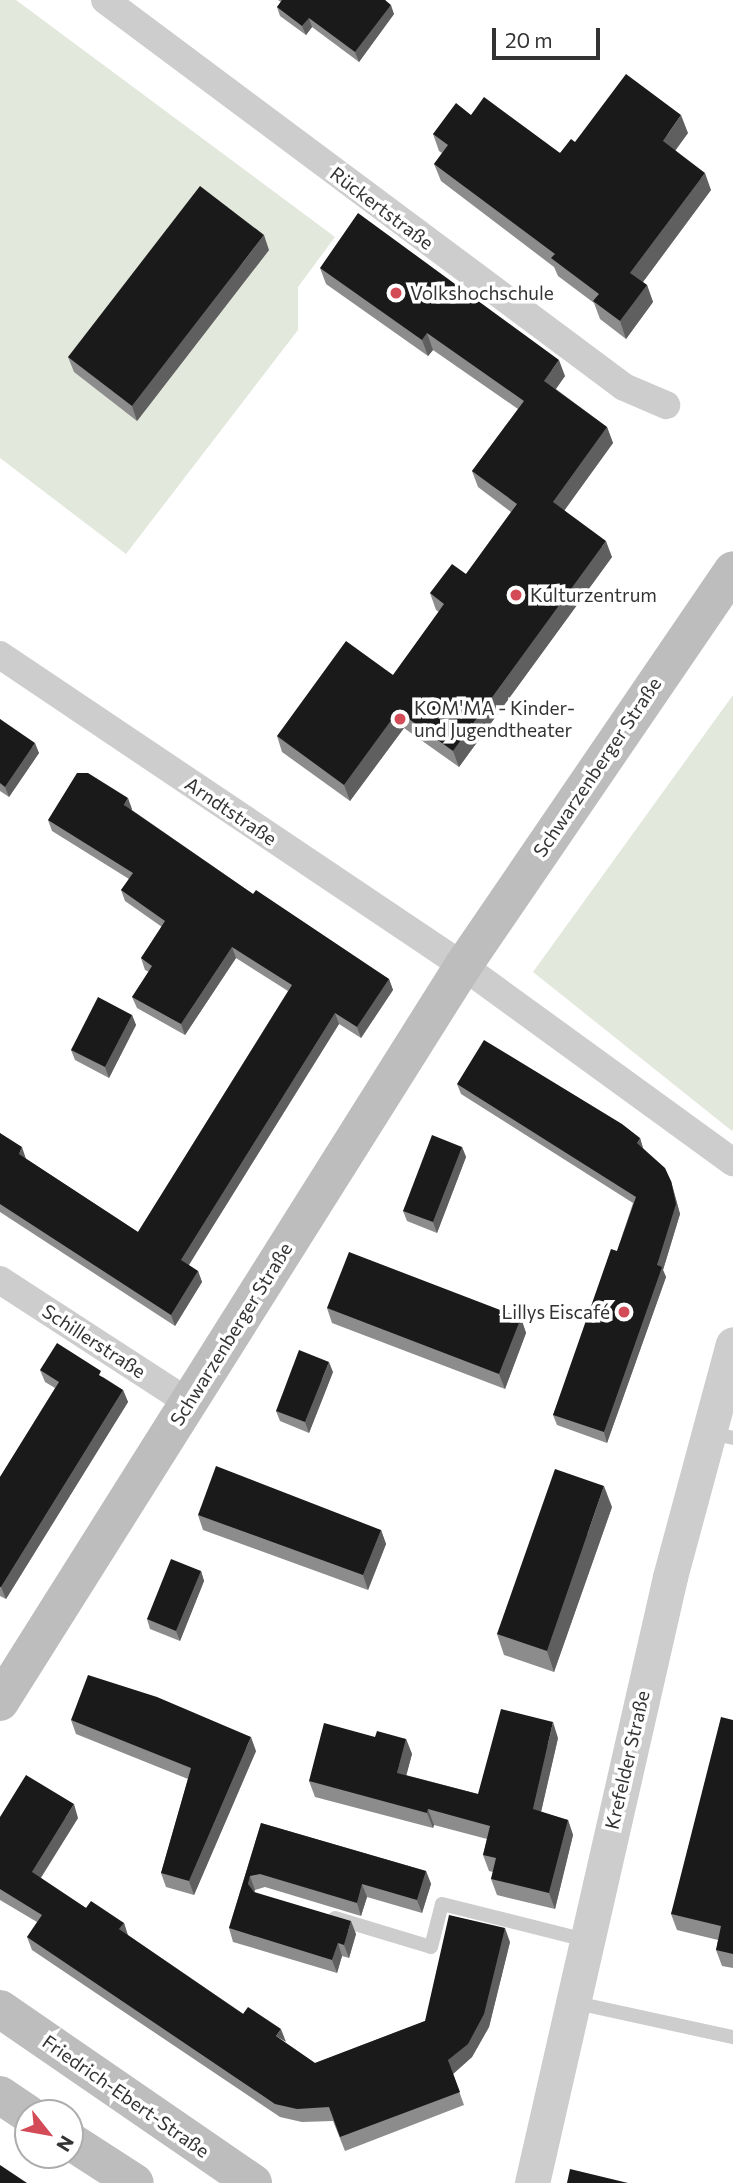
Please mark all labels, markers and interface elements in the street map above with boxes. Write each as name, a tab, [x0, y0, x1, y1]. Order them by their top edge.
scale bar	[495, 14, 604, 58]
text: 20 m	[505, 27, 553, 52]
street label: Rückertstraße	[326, 162, 438, 254]
place label: Volkshochschule	[410, 282, 554, 304]
marker: Volkshochschule	[388, 285, 404, 301]
place label: Kulturzentrum	[530, 584, 657, 606]
marker: Kulturzentrum	[508, 587, 524, 603]
street label: Schwarzenberger Straße	[528, 673, 666, 861]
place label: KOM'MA - Kinder- und Jugendtheater	[414, 697, 575, 741]
marker: KOM'MA - Kinder- und Jugendtheater	[392, 711, 408, 727]
street label: Arndtstraße	[181, 772, 281, 850]
street label: Schwarzenberger Straße	[165, 1238, 297, 1430]
street label: Schillerstraße	[38, 1299, 150, 1383]
place label: Lillys Eiscafé	[501, 1301, 610, 1323]
marker: Lillys Eiscafé	[616, 1304, 632, 1320]
street label: Krefelder Straße	[600, 1688, 654, 1832]
street label: Friedrich-Ebert-Straße	[38, 2030, 214, 2162]
north arrow	[14, 2099, 84, 2169]
text: N	[52, 2132, 79, 2156]

